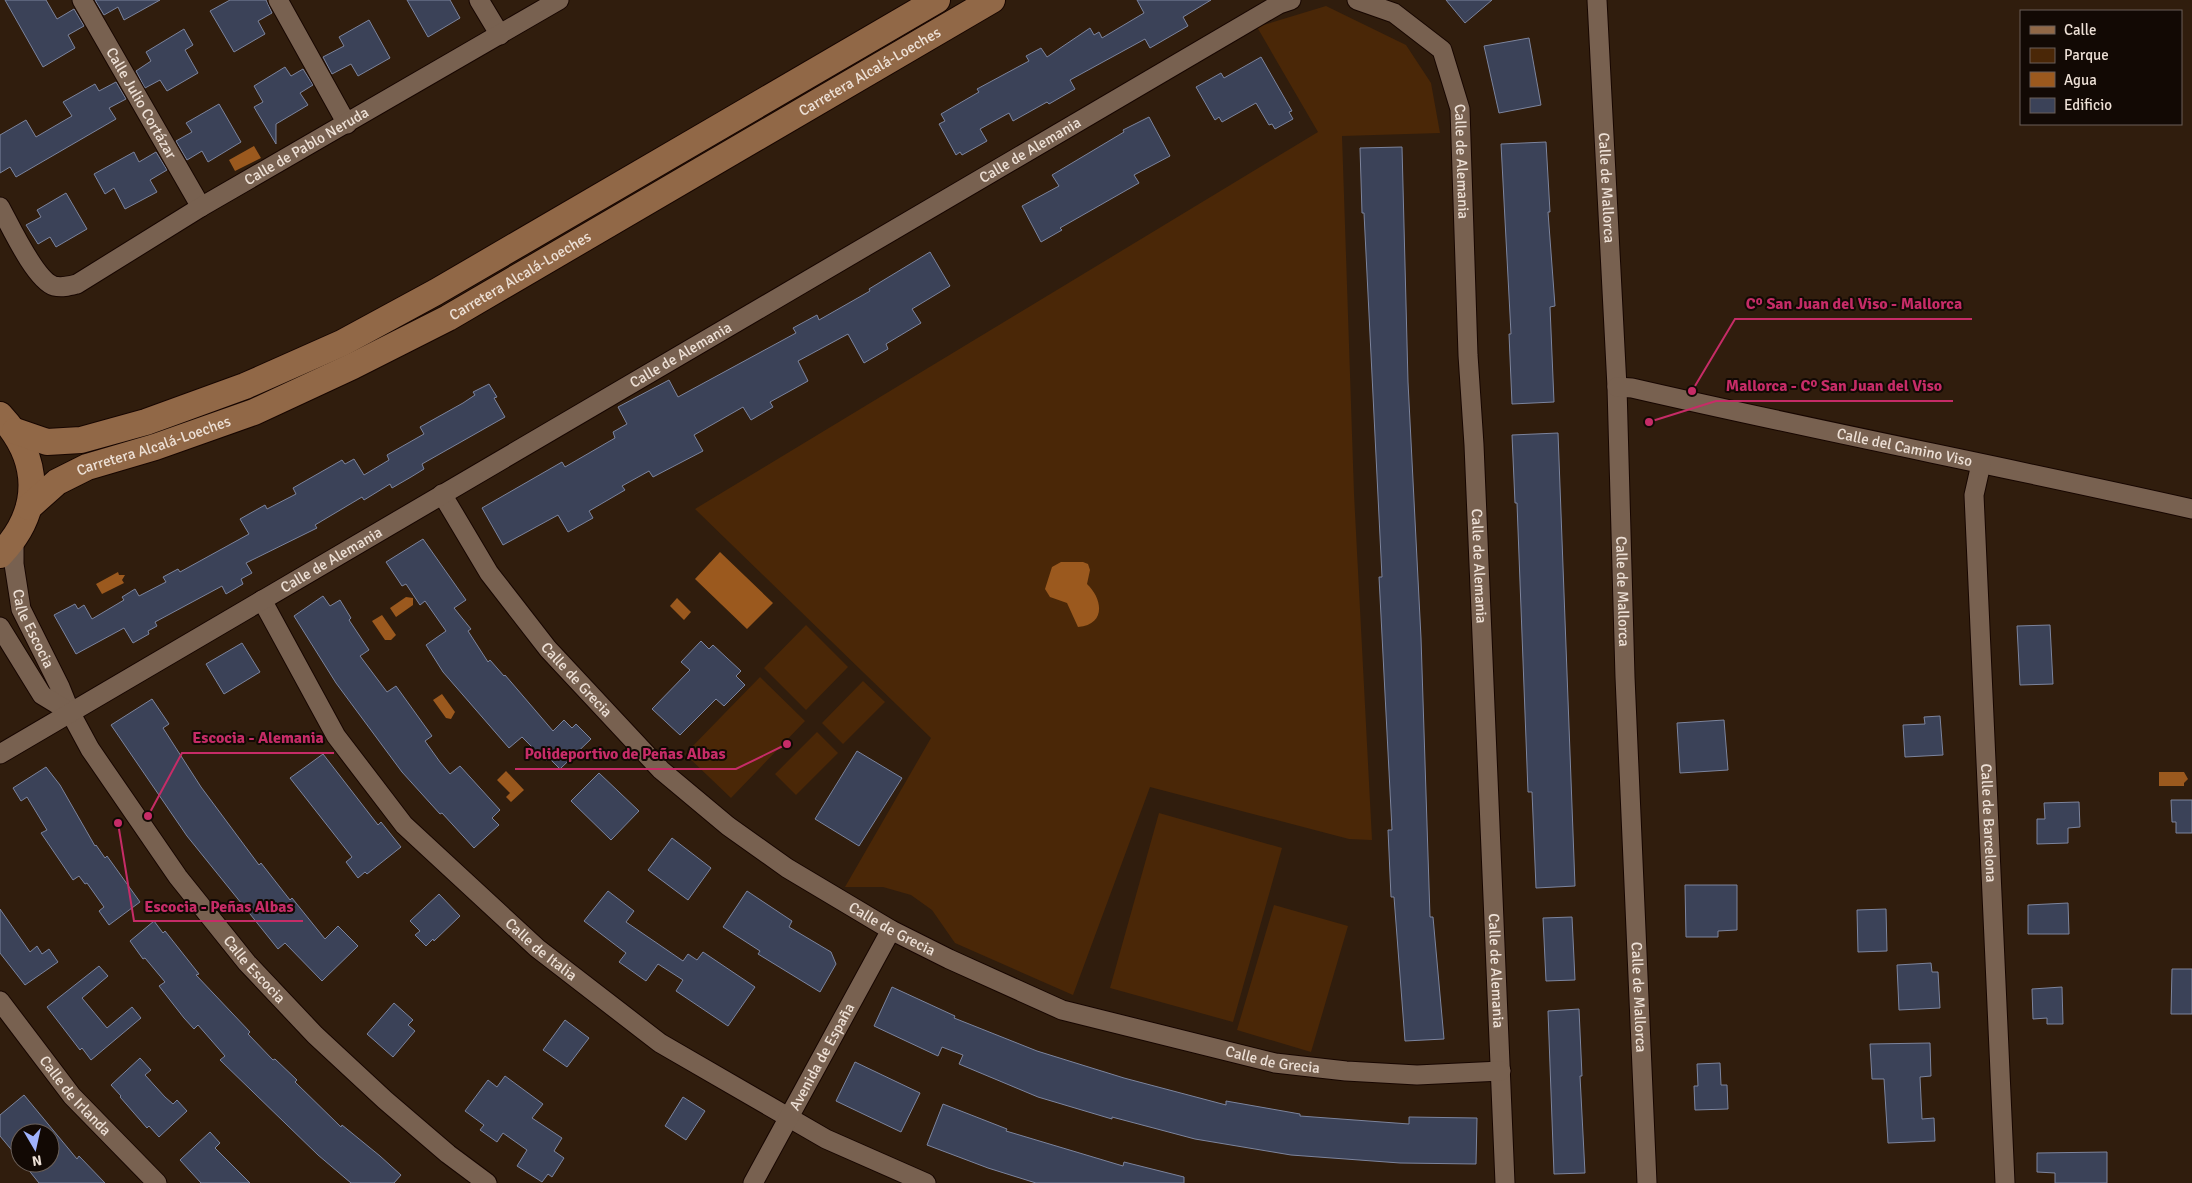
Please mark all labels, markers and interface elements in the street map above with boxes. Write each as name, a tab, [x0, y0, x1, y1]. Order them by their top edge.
legend	[2020, 10, 2182, 125]
text: Calle	[2064, 21, 2097, 39]
street label: Carretera Alcalá-Loeches	[796, 23, 944, 120]
street label: Calle Julio Cortázar	[102, 44, 181, 163]
text: Parque	[2064, 46, 2109, 64]
text: Agua	[2064, 71, 2097, 89]
text: Edificio	[2064, 96, 2112, 114]
street label: Calle de Alemania	[1450, 102, 1473, 219]
street label: Calle de Pablo Neruda	[241, 103, 372, 189]
street label: Calle de Alemania	[976, 113, 1084, 187]
street label: Calle de Mallorca	[1595, 132, 1619, 243]
street label: Carretera Alcalá-Loeches	[446, 227, 595, 324]
callout: Cº San Juan del Viso - Mallorca	[1735, 288, 1972, 319]
text: Cº San Juan del Viso - Mallorca	[1746, 294, 1962, 314]
street label: Calle de Alemania	[626, 318, 735, 392]
callout: Mallorca - Cº San Juan del Viso	[1716, 370, 1953, 401]
text: Mallorca - Cº San Juan del Viso	[1726, 376, 1942, 396]
street label: Carretera Alcalá-Loeches	[73, 412, 234, 480]
street label: Calle del Camino Viso	[1835, 424, 1974, 470]
street label: Calle de Alemania	[1468, 508, 1490, 624]
street label: Calle de Alemania	[277, 523, 385, 597]
street label: Calle de Mallorca	[1612, 536, 1633, 647]
street label: Calle Escocia	[9, 588, 58, 671]
street label: Calle de Grecia	[537, 639, 616, 721]
callout: Escocia - Alemania	[182, 722, 334, 753]
text: Escocia - Alemania	[192, 728, 324, 748]
callout: Polideportivo de Peñas Albas	[515, 738, 736, 769]
text: Polideportivo de Peñas Albas	[524, 744, 726, 764]
street label: Calle de Barcelona	[1977, 763, 2000, 883]
callout: Escocia - Peñas Albas	[134, 890, 303, 921]
text: Escocia - Peñas Albas	[144, 897, 294, 917]
street label: Calle de Grecia	[846, 898, 938, 960]
street label: Calle de Alemania	[1485, 913, 1507, 1029]
street label: Calle de Italia	[502, 914, 580, 984]
street label: Calle Escocia	[220, 932, 289, 1007]
street label: Calle de Mallorca	[1628, 941, 1650, 1053]
street label: Avenida de España	[785, 1000, 858, 1113]
street label: Calle de Grecia	[1223, 1042, 1321, 1077]
street label: Calle de Irlanda	[36, 1052, 115, 1139]
north arrow	[10, 1123, 60, 1173]
text: N	[31, 1151, 43, 1170]

